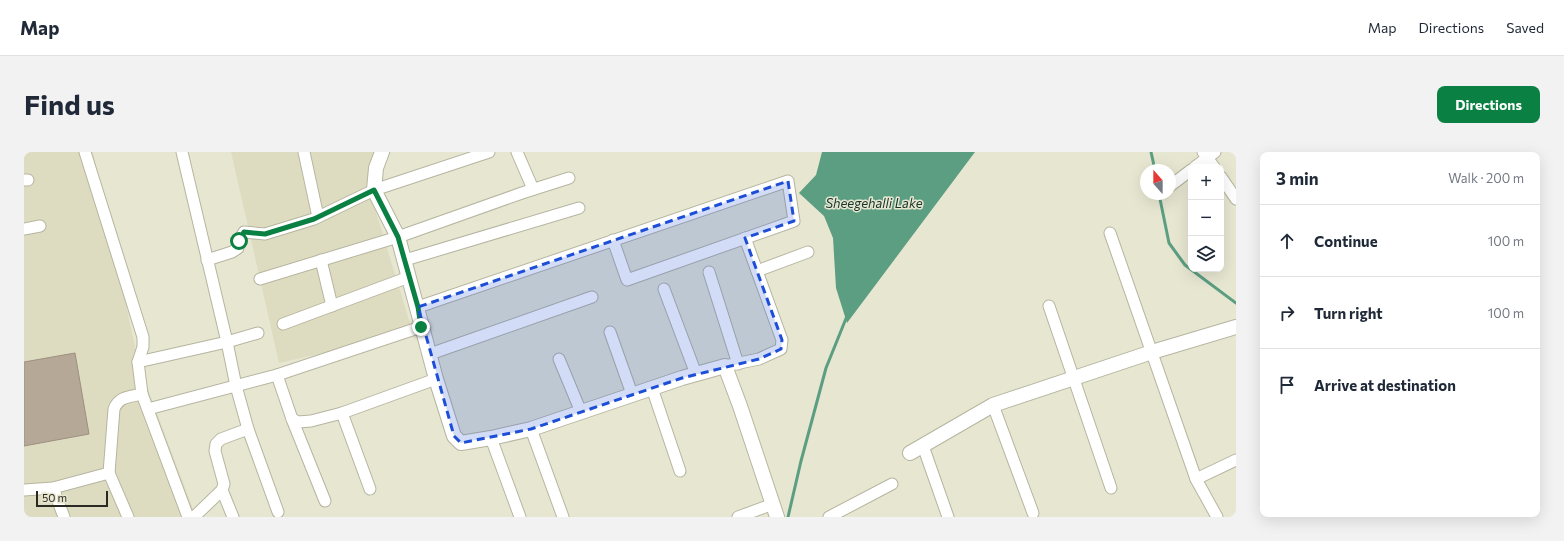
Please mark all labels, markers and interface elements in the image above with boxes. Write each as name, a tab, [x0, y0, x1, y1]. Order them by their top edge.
text: Map	[20, 16, 59, 39]
text: Map	[1368, 19, 1397, 36]
text: Directions	[1419, 19, 1484, 36]
text: Saved	[1506, 19, 1544, 36]
button: Directions	[1437, 86, 1540, 123]
text: Find us	[24, 87, 115, 121]
north arrow	[1140, 164, 1176, 200]
map controls	[1188, 164, 1224, 272]
button: +	[1188, 164, 1224, 200]
text: 3 min	[1276, 168, 1319, 189]
text: Walk · 200 m	[1448, 170, 1524, 186]
water label: Sheegehalli Lake	[825, 195, 923, 211]
button: −	[1188, 200, 1224, 236]
icon: ahead	[1276, 230, 1298, 252]
route start	[230, 232, 248, 250]
text: Continue	[1314, 232, 1378, 250]
text: 100 m	[1488, 233, 1524, 249]
button: layers	[1188, 236, 1224, 272]
icon: right	[1276, 302, 1298, 324]
text: Turn right	[1314, 304, 1383, 322]
text: 100 m	[1488, 305, 1524, 321]
route end	[412, 318, 430, 336]
icon: arrive	[1276, 374, 1298, 396]
text: Arrive at destination	[1314, 376, 1456, 394]
scale bar	[36, 489, 108, 508]
text: 50 m	[42, 491, 67, 504]

